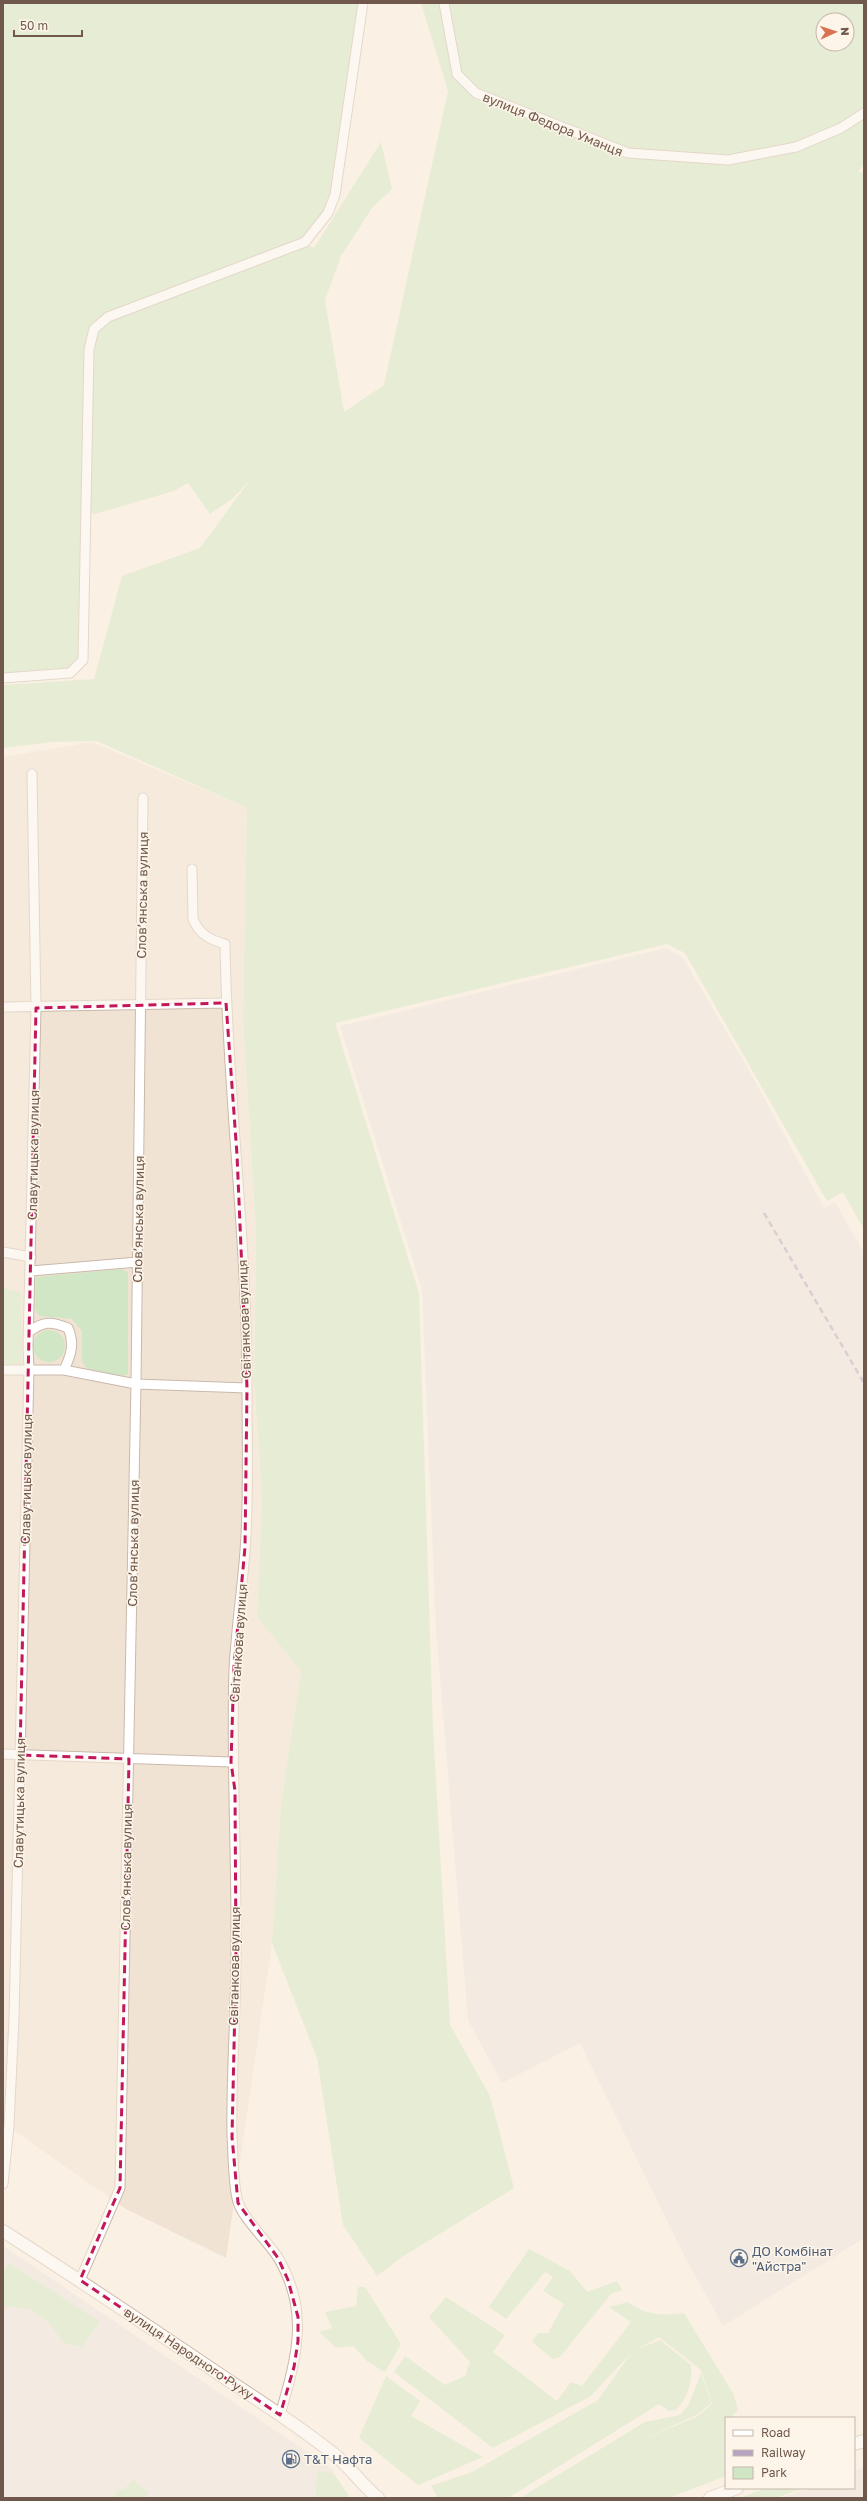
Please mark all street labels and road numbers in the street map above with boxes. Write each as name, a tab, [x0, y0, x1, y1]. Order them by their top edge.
street label: вулиця Федора Уманця	[481, 89, 625, 159]
street label: Словʼянська вулиця	[133, 831, 151, 959]
street label: Славутицька вулиця	[24, 1090, 42, 1220]
street label: Словʼянська вулиця	[129, 1155, 147, 1283]
street label: Світанкова вулиця	[234, 1259, 254, 1379]
street label: Славутицька вулиця	[17, 1414, 35, 1544]
street label: Словʼянська вулиця	[124, 1479, 142, 1607]
street label: Світанкова вулиця	[226, 1583, 250, 1703]
street label: Славутицька вулиця	[10, 1738, 28, 1868]
street label: Словʼянська вулиця	[117, 1803, 135, 1931]
street label: Світанкова вулиця	[225, 1906, 243, 2026]
street label: вулиця Народного Руху	[121, 2304, 257, 2403]

